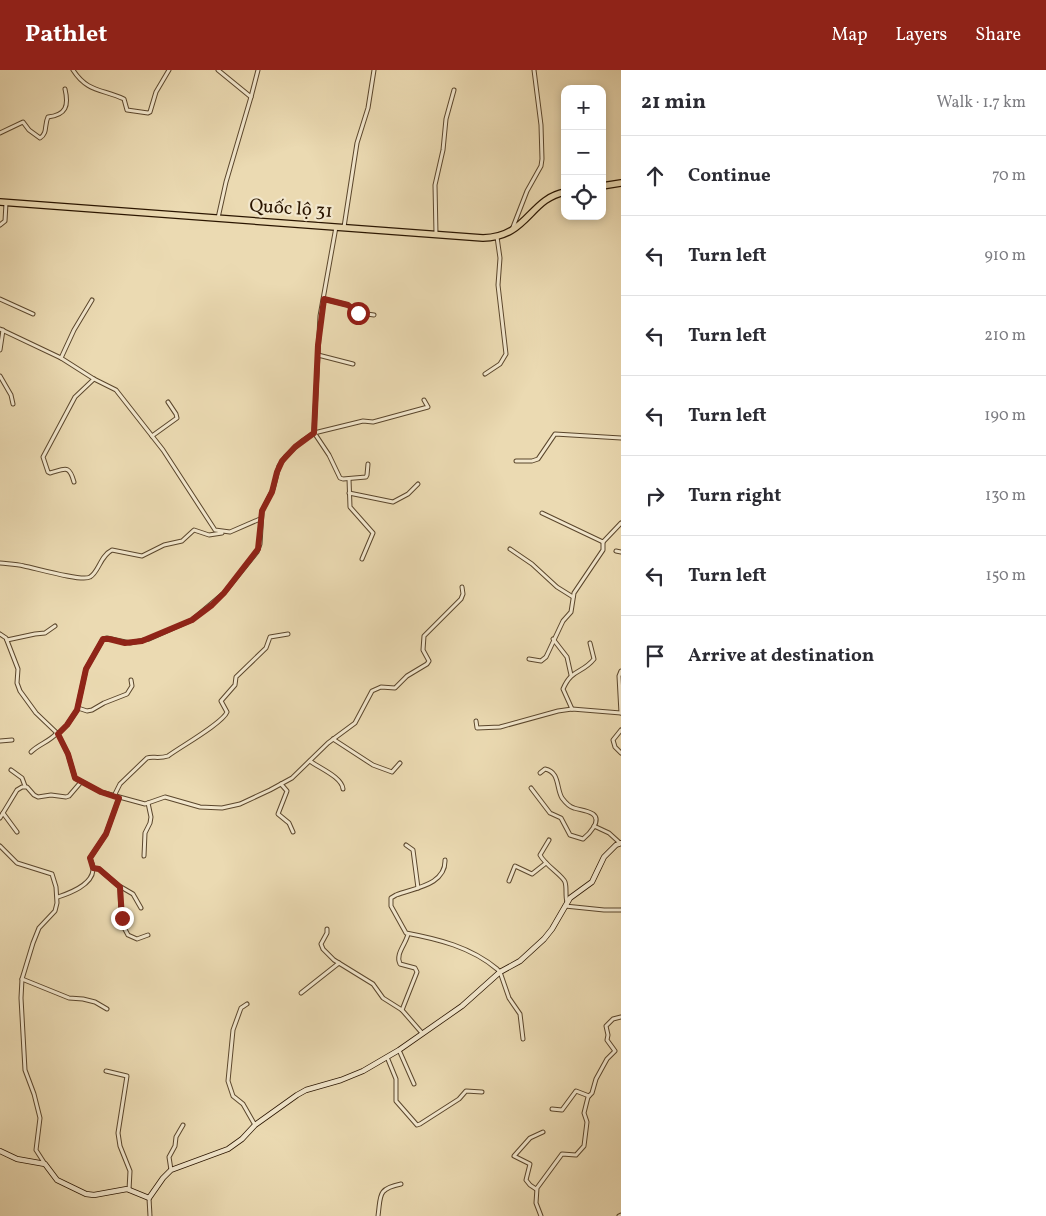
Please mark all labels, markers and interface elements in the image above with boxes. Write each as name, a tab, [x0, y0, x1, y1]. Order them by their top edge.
text: Pathlet	[25, 18, 107, 52]
text: Map	[831, 23, 867, 48]
text: Layers	[895, 23, 947, 48]
text: Share	[975, 23, 1021, 48]
map controls	[561, 85, 606, 220]
button: +	[561, 85, 606, 130]
text: 21 min	[641, 88, 706, 117]
text: Walk · 1.7 km	[937, 92, 1026, 114]
button: −	[561, 130, 606, 175]
icon: ahead	[641, 162, 669, 190]
text: Continue	[688, 163, 771, 189]
text: 70 m	[992, 165, 1026, 187]
button: locate	[561, 175, 606, 220]
street label: Quốc lộ 31	[248, 193, 334, 225]
icon: left	[641, 242, 669, 270]
text: Turn left	[688, 243, 767, 269]
text: 910 m	[985, 245, 1026, 267]
route start	[347, 302, 370, 325]
icon: left	[641, 322, 669, 350]
text: Turn left	[688, 323, 767, 349]
text: 210 m	[984, 325, 1026, 347]
icon: left	[641, 402, 669, 430]
text: Turn left	[688, 403, 767, 429]
text: 190 m	[984, 405, 1026, 427]
icon: right	[641, 482, 669, 510]
text: Turn right	[688, 483, 781, 509]
text: 130 m	[985, 485, 1026, 507]
icon: left	[641, 562, 669, 590]
text: Turn left	[688, 563, 767, 589]
text: 150 m	[985, 565, 1026, 587]
icon: arrive	[641, 642, 669, 670]
text: Arrive at destination	[688, 643, 874, 669]
route end	[111, 907, 134, 930]

